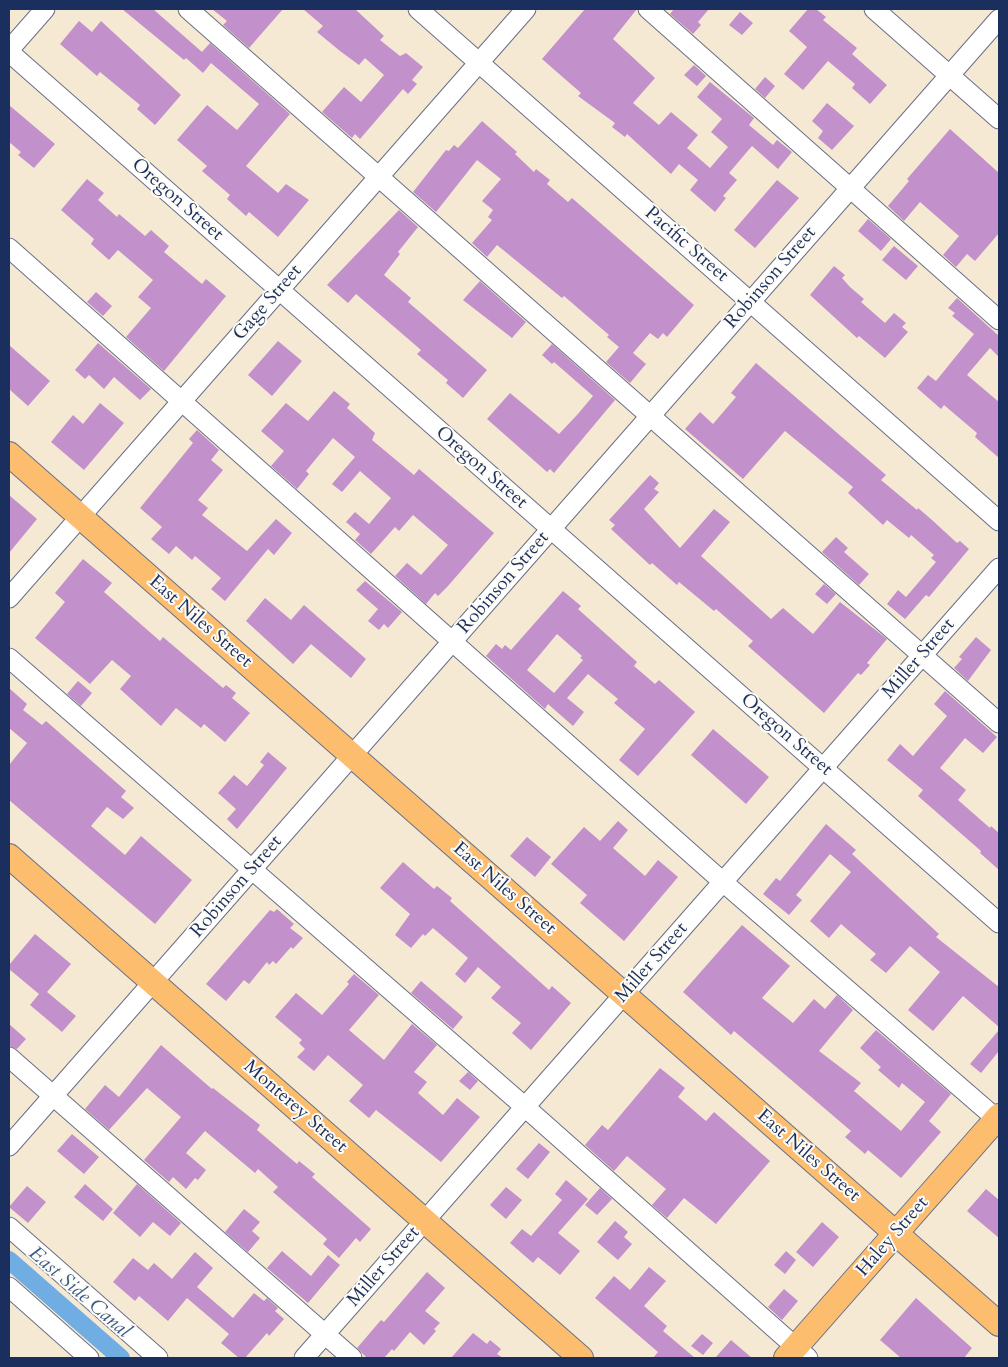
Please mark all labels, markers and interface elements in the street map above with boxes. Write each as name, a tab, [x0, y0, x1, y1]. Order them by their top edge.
street label: Oregon Street	[126, 154, 228, 246]
street label: Pacific Street	[639, 202, 733, 288]
street label: Robinson Street	[720, 222, 822, 334]
street label: Gage Street	[229, 260, 307, 346]
street label: Oregon Street	[430, 422, 532, 514]
street label: Robinson Street	[453, 527, 555, 639]
street label: East Niles Street	[144, 571, 256, 673]
street label: Miller Street	[878, 614, 960, 704]
street label: Oregon Street	[735, 689, 837, 781]
street label: Robinson Street	[186, 831, 288, 943]
street label: East Niles Street	[448, 838, 560, 940]
street label: Miller Street	[611, 918, 693, 1008]
street label: Monterey Street	[238, 1056, 352, 1158]
street label: East Niles Street	[752, 1105, 864, 1207]
street label: Haley Street	[852, 1192, 934, 1282]
street label: Miller Street	[343, 1222, 425, 1312]
water label: East Side Canal	[23, 1242, 135, 1344]

